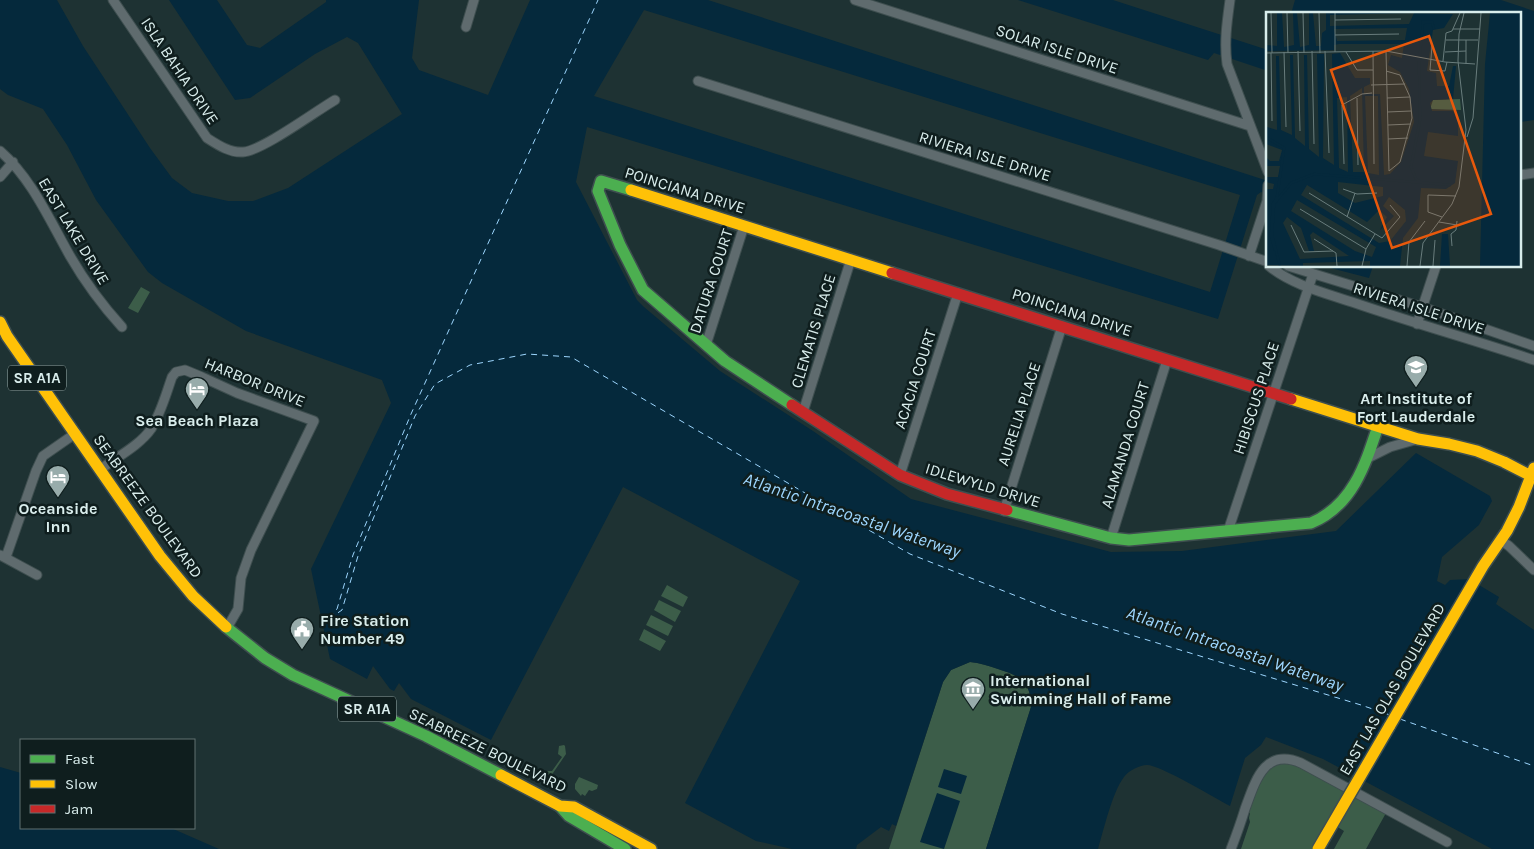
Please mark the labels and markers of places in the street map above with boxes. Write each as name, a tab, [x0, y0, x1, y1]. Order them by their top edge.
school or university icon: Art Institute of Fort Lauderdale	[1403, 354, 1429, 388]
hotel icon: Sea Beach Plaza	[184, 376, 210, 410]
place label: Art Institute of Fort Lauderdale	[1357, 389, 1475, 426]
place label: Sea Beach Plaza	[135, 411, 259, 430]
hotel icon: Oceanside Inn	[45, 464, 71, 498]
place label: Oceanside Inn	[18, 499, 98, 536]
place label: Fire Station Number 49	[320, 611, 409, 648]
public building icon: Fire Station Number 49	[289, 616, 315, 650]
place label: International Swimming Hall of Fame	[990, 671, 1171, 708]
museum icon: International Swimming Hall of Fame	[960, 676, 986, 710]

